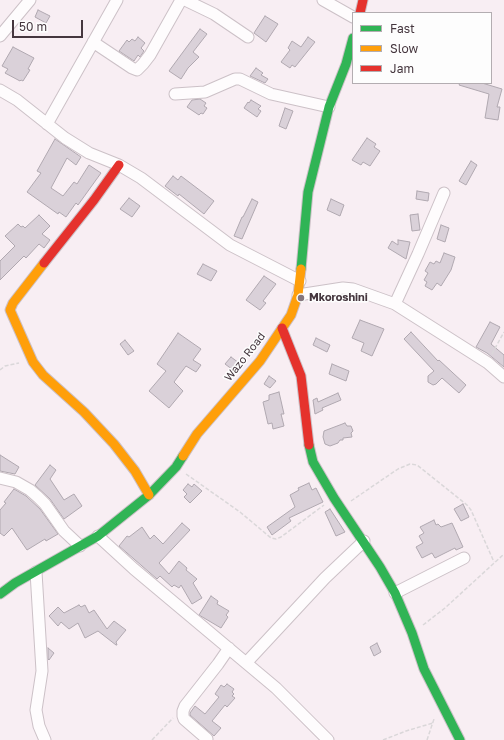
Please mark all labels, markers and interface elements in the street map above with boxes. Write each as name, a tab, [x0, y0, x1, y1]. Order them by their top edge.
scale bar	[14, 12, 85, 38]
legend	[352, 12, 492, 84]
text: 50 m	[19, 19, 47, 34]
text: Fast	[390, 21, 415, 36]
text: Slow	[390, 41, 418, 56]
text: Jam	[390, 61, 414, 76]
place label: Mkoroshini	[309, 291, 368, 305]
marker: Mkoroshini	[296, 293, 306, 303]
street label: Wazo Road	[222, 330, 268, 384]

